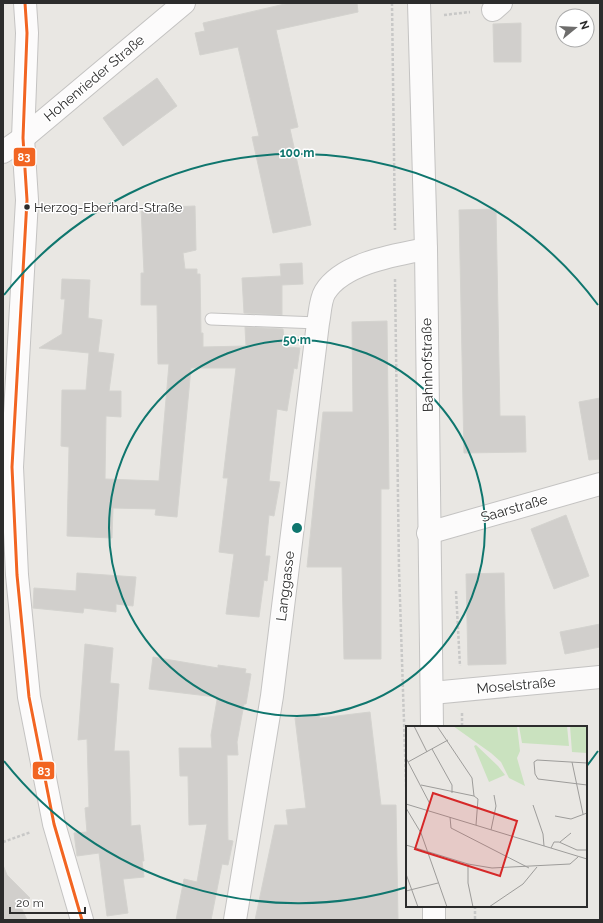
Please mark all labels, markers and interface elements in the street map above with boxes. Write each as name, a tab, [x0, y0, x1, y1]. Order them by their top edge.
north arrow	[555, 8, 595, 48]
text: N	[577, 19, 592, 31]
street label: Hohenrieder Straße	[41, 31, 147, 125]
text: 100 m	[280, 146, 314, 160]
line badge: 83	[13, 147, 36, 167]
text: 83	[18, 151, 30, 164]
place label: Herzog-Eberhard-Straße	[34, 200, 183, 215]
marker: Herzog-Eberhard-Straße	[22, 202, 32, 212]
street label: Bahnhofstraße	[418, 318, 436, 412]
text: 50 m	[283, 333, 311, 347]
street label: Saarstraße	[479, 491, 549, 525]
centre of rings	[290, 521, 304, 535]
street label: Langgasse	[273, 550, 297, 622]
street label: Moselstraße	[476, 674, 556, 696]
inset map	[406, 726, 587, 907]
line badge: 83	[32, 761, 55, 780]
text: 83	[38, 765, 50, 778]
scale bar	[10, 889, 85, 915]
text: 20 m	[16, 896, 44, 910]

